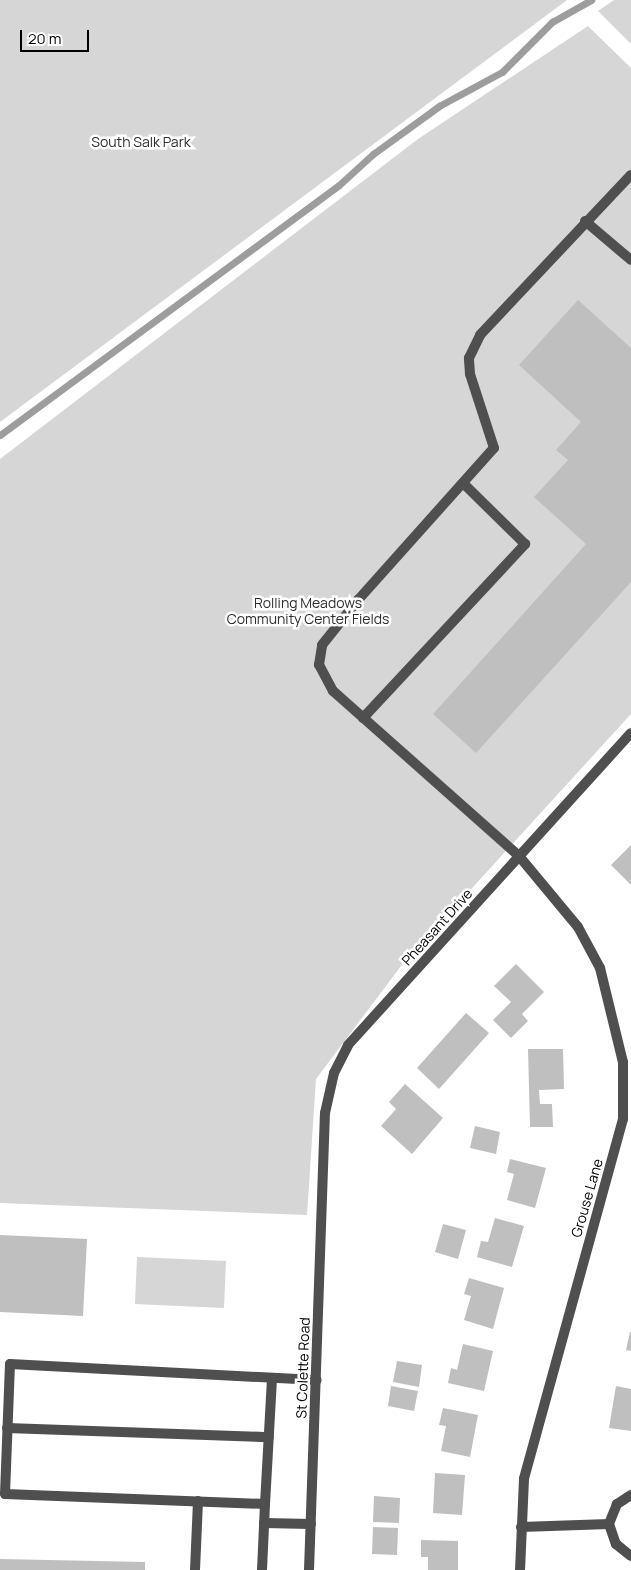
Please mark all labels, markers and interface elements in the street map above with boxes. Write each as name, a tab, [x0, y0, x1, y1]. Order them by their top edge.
scale bar	[22, 20, 91, 52]
text: 20 m	[28, 28, 61, 49]
park label: South Salk Park	[91, 134, 191, 150]
park label: Rolling Meadows Community Center Fields	[227, 595, 389, 628]
street label: Pheasant Drive	[398, 885, 476, 969]
street label: Grouse Lane	[568, 1157, 606, 1239]
street label: St Colette Road	[293, 1317, 313, 1419]

